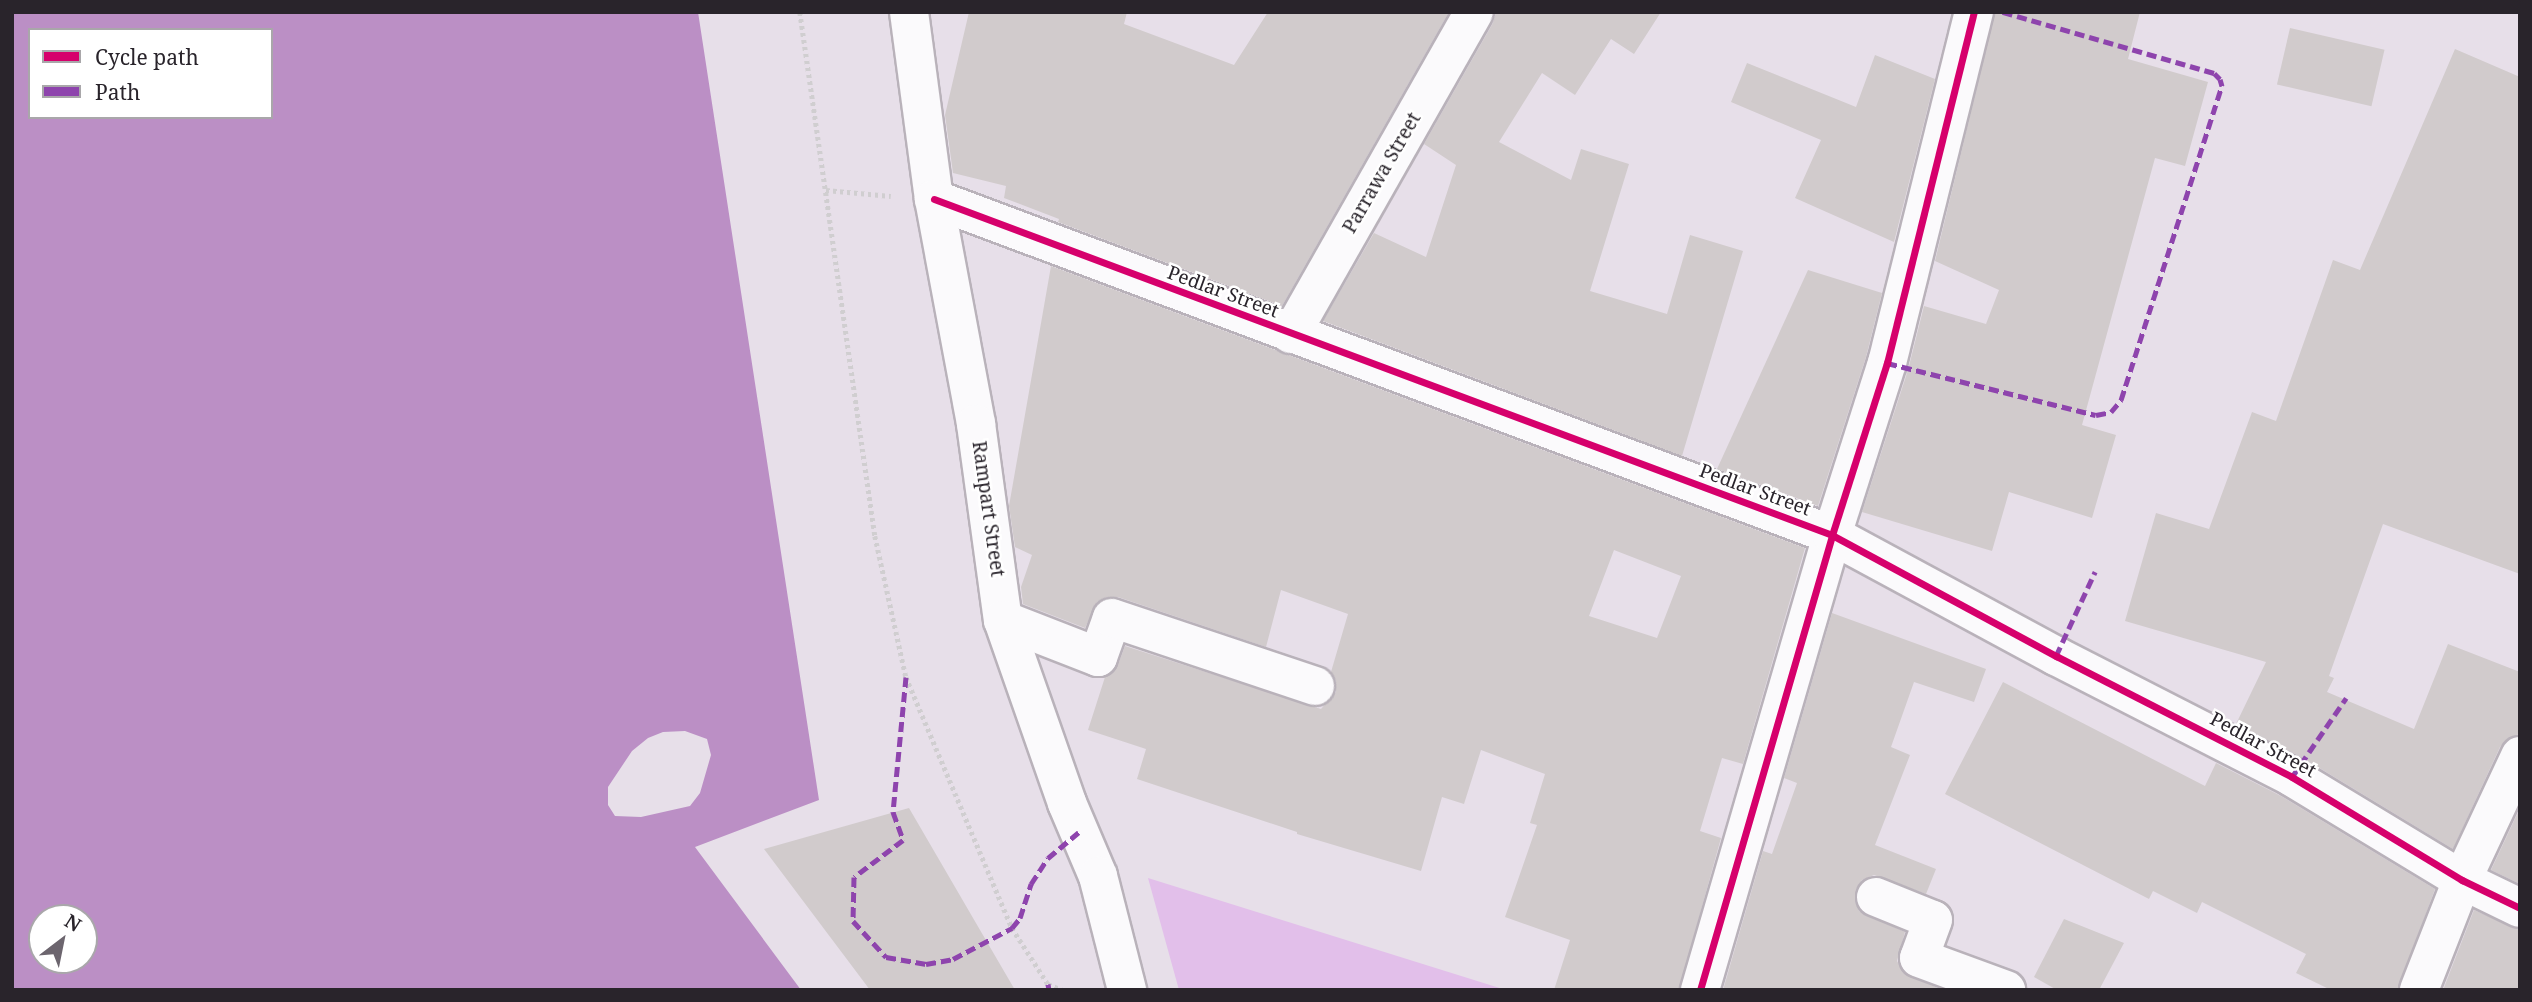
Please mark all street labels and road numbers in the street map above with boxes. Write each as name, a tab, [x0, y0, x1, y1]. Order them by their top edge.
street label: Parrawa Street	[1338, 109, 1426, 237]
street label: Pedlar Street	[1164, 261, 1282, 323]
street label: Rampart Street	[967, 440, 1009, 578]
street label: Pedlar Street	[1696, 459, 1814, 521]
street label: Pedlar Street	[2206, 708, 2320, 782]

